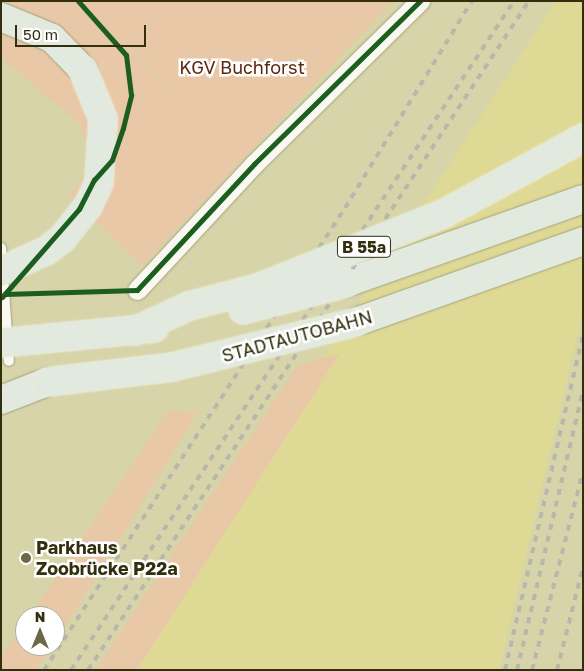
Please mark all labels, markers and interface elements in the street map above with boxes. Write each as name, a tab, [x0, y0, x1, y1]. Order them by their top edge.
scale bar	[18, 15, 149, 47]
text: 50 m	[23, 25, 58, 43]
park label: KGV Buchforst	[179, 56, 305, 78]
road number: B 55a	[336, 233, 392, 260]
street label: STADTAUTOBAHN	[219, 306, 375, 366]
place label: Parkhaus Zoobrücke P22a	[36, 537, 178, 580]
marker: Parkhaus Zoobrücke P22a	[20, 552, 32, 564]
north arrow	[15, 606, 65, 656]
text: N	[35, 608, 45, 625]

